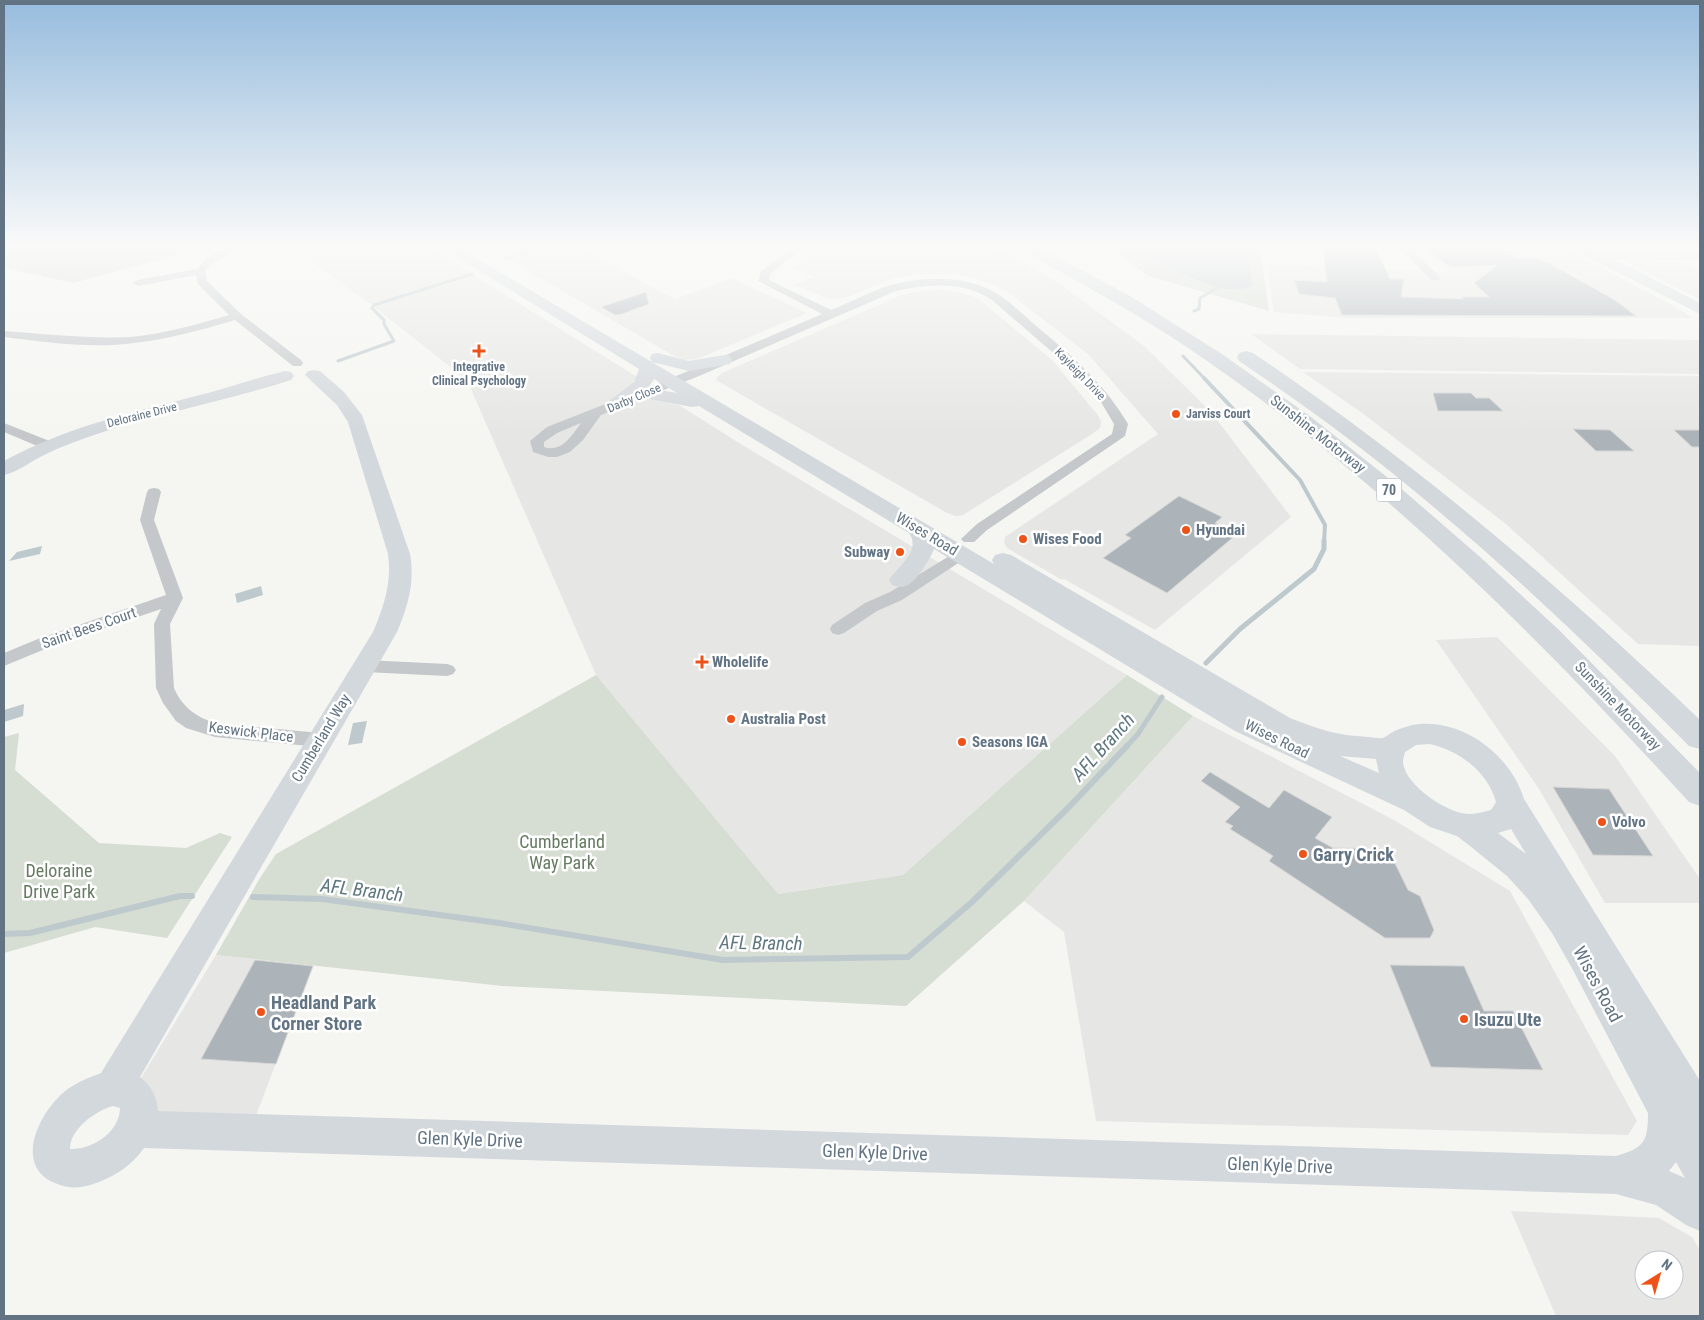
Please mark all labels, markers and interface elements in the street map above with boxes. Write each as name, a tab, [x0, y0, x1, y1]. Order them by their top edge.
marker: Integrative Clinical Psychology	[472, 344, 486, 358]
street label: Kayleigh Drive	[1052, 345, 1108, 403]
place label: Integrative Clinical Psychology	[432, 360, 527, 388]
street label: Darby Close	[605, 380, 663, 415]
street label: Sunshine Motorway	[1267, 391, 1369, 477]
street label: Deloraine Drive	[106, 399, 179, 430]
place label: Jarviss Court	[1186, 407, 1251, 421]
marker: Jarviss Court	[1170, 408, 1182, 420]
road number: 70	[1376, 478, 1402, 502]
street label: Wises Road	[893, 508, 961, 560]
place label: Hyundai	[1196, 521, 1245, 539]
marker: Hyundai	[1180, 524, 1192, 536]
place label: Wises Food	[1033, 530, 1102, 548]
marker: Wises Food	[1017, 533, 1029, 545]
place label: Subway	[844, 543, 890, 561]
marker: Subway	[894, 546, 906, 558]
street label: Saint Bees Court	[39, 603, 139, 653]
place label: Wholelife	[712, 653, 769, 671]
marker: Wholelife	[696, 656, 708, 668]
street label: Sunshine Motorway	[1571, 658, 1665, 754]
street label: Cumberland Way	[288, 691, 354, 785]
water label: AFL Branch	[1066, 708, 1139, 786]
place label: Australia Post	[741, 710, 826, 728]
marker: Australia Post	[725, 713, 737, 725]
street label: Wises Road	[1242, 716, 1312, 762]
street label: Keswick Place	[208, 718, 294, 746]
place label: Seasons IGA	[972, 733, 1048, 751]
marker: Seasons IGA	[956, 736, 968, 748]
place label: Volvo	[1612, 813, 1646, 831]
marker: Volvo	[1596, 816, 1608, 828]
park label: Cumberland Way Park	[519, 831, 605, 873]
place label: Garry Crick	[1313, 844, 1394, 865]
marker: Garry Crick	[1297, 848, 1309, 860]
park label: Deloraine Drive Park	[23, 860, 95, 902]
water label: AFL Branch	[318, 873, 405, 906]
water label: AFL Branch	[718, 931, 803, 955]
street label: Wises Road	[1569, 942, 1627, 1026]
place label: Headland Park Corner Store	[271, 992, 377, 1034]
marker: Headland Park Corner Store	[255, 1006, 267, 1018]
place label: Isuzu Ute	[1474, 1009, 1542, 1030]
marker: Isuzu Ute	[1458, 1013, 1470, 1025]
street label: Glen Kyle Drive	[417, 1127, 523, 1151]
street label: Glen Kyle Drive	[822, 1140, 928, 1164]
street label: Glen Kyle Drive	[1227, 1153, 1333, 1177]
north arrow	[1634, 1250, 1684, 1300]
text: N	[1659, 1256, 1675, 1274]

